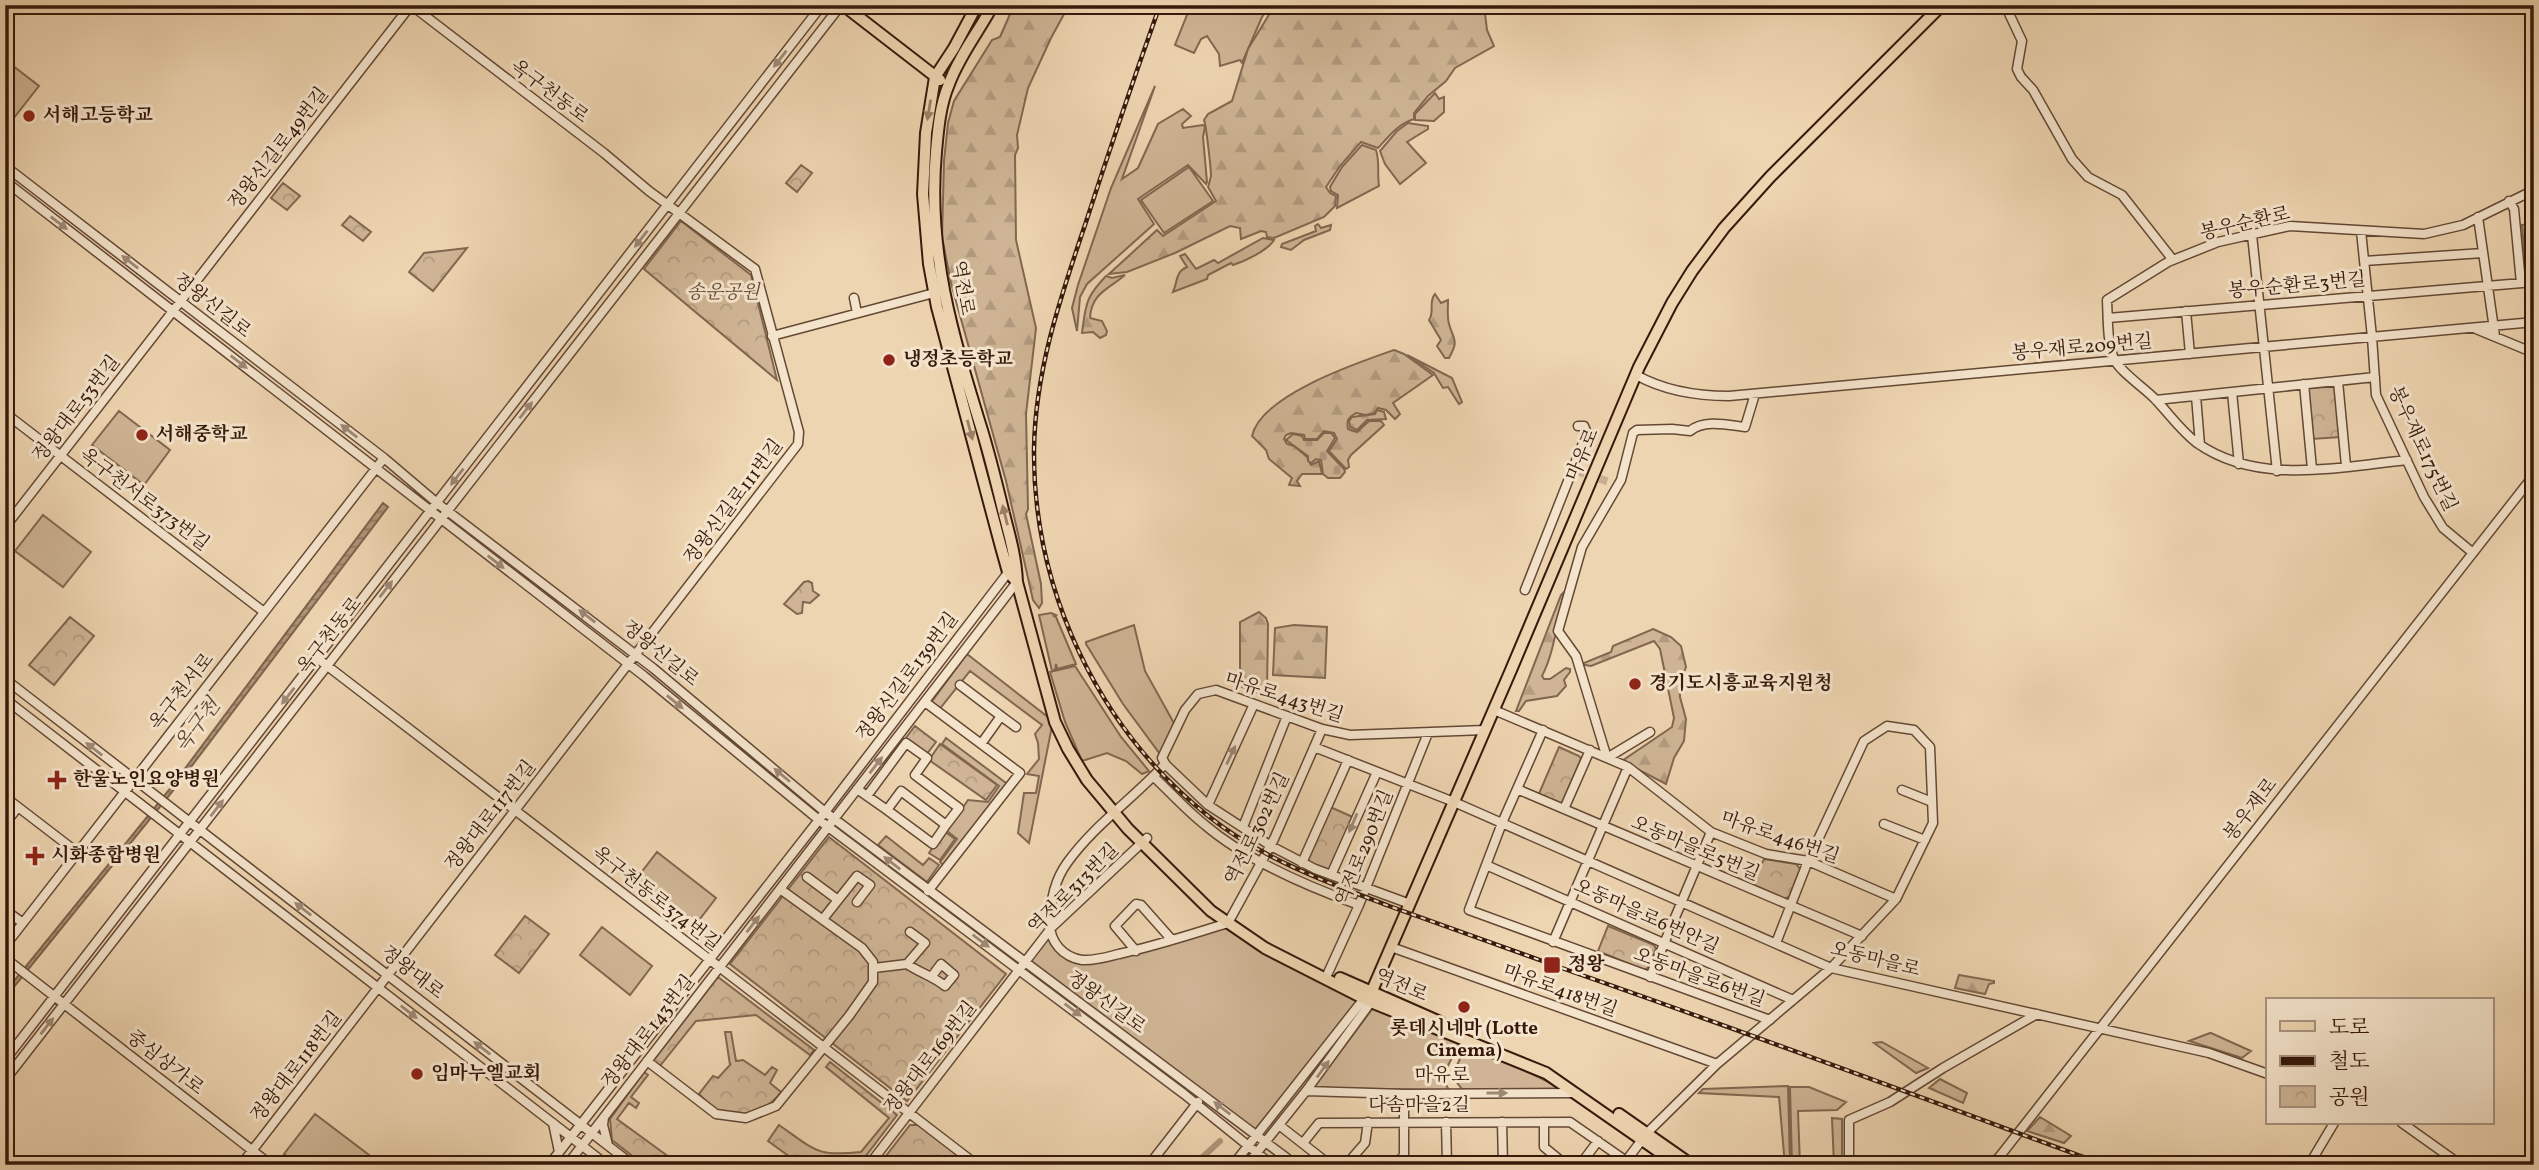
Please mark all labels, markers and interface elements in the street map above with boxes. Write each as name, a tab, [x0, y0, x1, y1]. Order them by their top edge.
one-way arrow	[774, 50, 788, 68]
street label: 옥구천동로	[505, 54, 593, 130]
street label: 정왕신길로49번길	[223, 82, 335, 216]
one-way arrow	[923, 100, 934, 122]
place label: 서해고등학교	[43, 103, 153, 129]
marker: 서해고등학교	[21, 108, 37, 124]
street label: 봉우순환로	[2197, 201, 2293, 247]
one-way arrow	[50, 215, 68, 230]
one-way arrow	[635, 230, 649, 248]
one-way arrow	[122, 255, 140, 270]
street label: 역전로	[944, 259, 980, 317]
street label: 봉우순환로3번길	[2227, 267, 2367, 305]
street label: 정왕신길로	[168, 268, 256, 344]
park label: 송운공원	[686, 280, 761, 306]
street label: 봉우재로209번길	[2010, 329, 2154, 367]
place label: 냉정초등학교	[903, 347, 1013, 373]
street label: 정왕대로53번길	[27, 350, 127, 468]
marker: 냉정초등학교	[881, 352, 897, 368]
one-way arrow	[230, 355, 248, 369]
street label: 봉우재로175번길	[2382, 382, 2462, 516]
one-way arrow	[519, 401, 534, 419]
one-way arrow	[966, 420, 976, 441]
place label: 서해중학교	[156, 422, 248, 448]
one-way arrow	[340, 425, 358, 439]
street label: 마유로	[1560, 425, 1606, 485]
marker: 서해중학교	[134, 427, 150, 443]
street label: 정왕신길로111번길	[678, 434, 790, 570]
street label: 옥구천서로373번길	[74, 442, 214, 558]
one-way arrow	[450, 468, 464, 486]
one-way arrow	[999, 504, 1010, 526]
one-way arrow	[487, 555, 505, 569]
one-way arrow	[379, 581, 394, 599]
street label: 옥구천동로	[292, 592, 368, 680]
street label: 정왕신길로139번길	[851, 607, 965, 747]
one-way arrow	[578, 609, 596, 624]
street label: 정왕신길로	[616, 615, 704, 693]
street label: 옥구천서로	[145, 649, 219, 735]
street label: 마유로443번길	[1221, 667, 1347, 729]
place label: 경기도시흥교육지원청	[1649, 671, 1833, 697]
marker: 경기도시흥교육지원청	[1627, 676, 1643, 692]
one-way arrow	[280, 686, 295, 704]
water label: 옥구천	[170, 694, 226, 758]
one-way arrow	[666, 694, 684, 709]
one-way arrow	[86, 742, 103, 757]
one-way arrow	[1226, 744, 1237, 765]
street label: 정왕대로117번길	[439, 755, 543, 877]
one-way arrow	[869, 756, 884, 774]
place label: 한울노인요양병원	[73, 767, 220, 793]
one-way arrow	[773, 768, 791, 783]
street label: 역전로302번길	[1219, 768, 1297, 890]
marker: 한울노인요양병원	[47, 770, 67, 790]
street label: 봉우재로	[2218, 773, 2284, 847]
street label: 역전로290번길	[1330, 786, 1400, 910]
one-way arrow	[209, 799, 224, 817]
street label: 마유로446번길	[1717, 806, 1843, 870]
street label: 오동마을로5번길	[1627, 810, 1763, 888]
one-way arrow	[1347, 813, 1359, 833]
street label: 역전로313번길	[1023, 838, 1125, 940]
street label: 옥구천동로374번길	[586, 840, 726, 958]
place label: 시화종합병원	[51, 843, 161, 869]
marker: 시화종합병원	[25, 846, 45, 866]
one-way arrow	[883, 855, 901, 870]
street label: 오동마을로6번안길	[1569, 873, 1723, 961]
one-way arrow	[294, 901, 312, 916]
one-way arrow	[746, 915, 761, 933]
one-way arrow	[972, 934, 990, 948]
street label: 오동마을로	[1827, 936, 1923, 984]
street label: 정왕대로	[375, 940, 449, 1006]
street label: 오동마을로6번길	[1630, 942, 1768, 1014]
place label: 정왕	[1568, 952, 1605, 978]
marker: 정왕	[1542, 955, 1562, 975]
street label: 마유로418번길	[1499, 958, 1621, 1024]
street label: 역전로	[1371, 963, 1431, 1009]
street label: 정왕신길로	[1061, 966, 1151, 1040]
street label: 정왕대로143번길	[596, 970, 702, 1094]
street label: 정왕대로169번길	[879, 996, 983, 1120]
legend	[2266, 998, 2494, 1124]
marker: 롯데시네마 (Lotte Cinema)	[1456, 999, 1472, 1015]
one-way arrow	[1064, 1003, 1082, 1018]
one-way arrow	[400, 1005, 418, 1020]
street label: 정왕대로118번길	[245, 1006, 349, 1128]
text: 도로	[2329, 1014, 2370, 1043]
place label: 롯데시네마 (Lotte Cinema)	[1390, 1016, 1538, 1064]
one-way arrow	[40, 1017, 54, 1035]
street label: 중심상가로	[121, 1025, 209, 1101]
one-way arrow	[474, 1041, 492, 1056]
text: 철도	[2329, 1048, 2370, 1077]
one-way arrow	[1316, 1059, 1330, 1078]
place label: 임마누엘교회	[431, 1061, 541, 1087]
street label: 마유로	[1414, 1063, 1470, 1089]
marker: 임마누엘교회	[409, 1066, 425, 1082]
text: 공원	[2329, 1084, 2370, 1113]
one-way arrow	[1486, 1087, 1508, 1099]
street label: 다솜마을2길	[1368, 1093, 1470, 1119]
one-way arrow	[1213, 1102, 1231, 1116]

